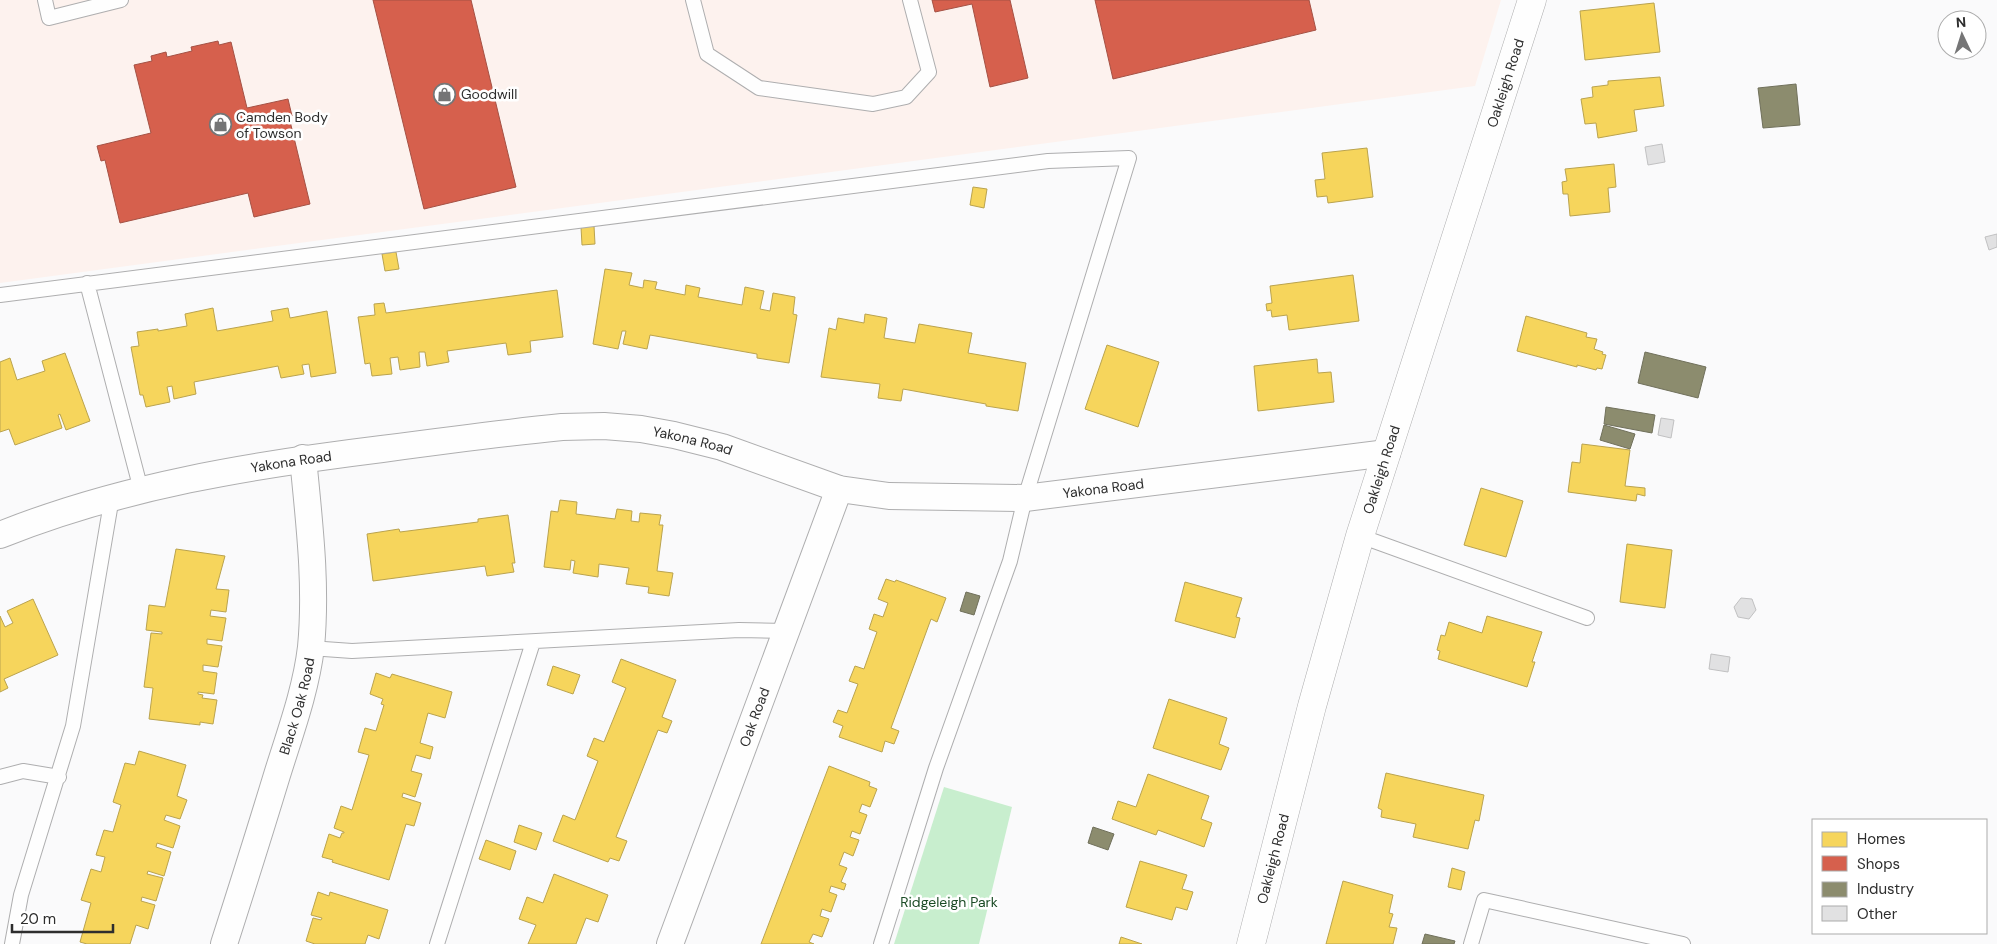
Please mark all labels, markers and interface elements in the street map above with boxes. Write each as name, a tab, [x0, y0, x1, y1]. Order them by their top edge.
north arrow	[1937, 10, 1987, 60]
text: N	[1955, 13, 1967, 31]
street label: Oakleigh Road	[1483, 36, 1528, 130]
shop icon: Goodwill	[433, 82, 457, 106]
place label: Goodwill	[461, 85, 517, 103]
place label: Camden Body of Towson	[236, 108, 328, 142]
shop icon: Camden Body of Towson	[208, 113, 232, 137]
street label: Yakona Road	[651, 422, 735, 459]
street label: Oakleigh Road	[1359, 423, 1404, 516]
street label: Yakona Road	[249, 447, 333, 477]
street label: Yakona Road	[1062, 474, 1145, 502]
street label: Black Oak Road	[275, 656, 318, 757]
street label: Oak Road	[735, 685, 773, 749]
street label: Oakleigh Road	[1253, 812, 1293, 906]
legend	[1812, 819, 1987, 934]
text: Homes	[1857, 829, 1906, 849]
text: Shops	[1857, 854, 1900, 874]
text: Industry	[1857, 879, 1915, 899]
park label: Ridgeleigh Park	[900, 893, 998, 911]
scale bar	[12, 902, 114, 934]
text: Other	[1857, 904, 1898, 924]
text: 20 m	[20, 909, 56, 929]

